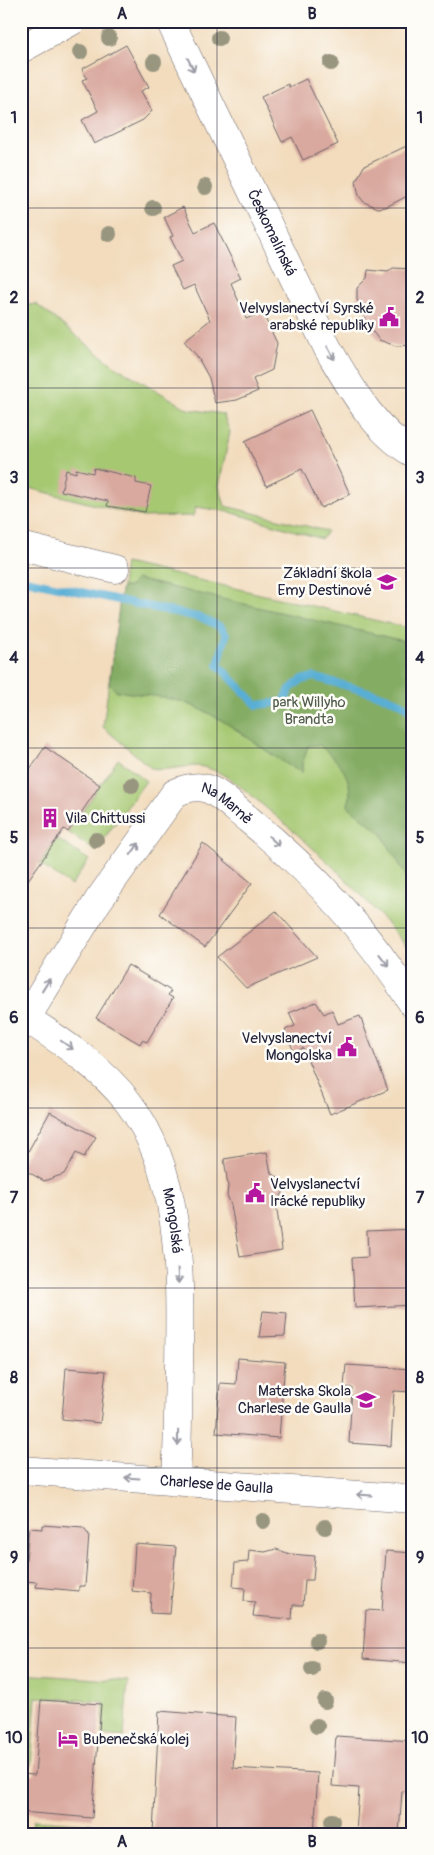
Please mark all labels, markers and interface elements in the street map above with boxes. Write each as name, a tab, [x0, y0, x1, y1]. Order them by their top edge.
text: A	[117, 4, 128, 24]
text: B	[307, 4, 317, 24]
one-way arrow	[187, 57, 196, 72]
text: 1	[11, 108, 17, 128]
text: 1	[417, 108, 423, 128]
street label: Českomalínská	[243, 186, 301, 279]
text: 2	[10, 288, 19, 308]
text: 2	[416, 288, 425, 308]
place label: Velvyslanectví Syrské arabské republiky	[239, 299, 375, 335]
public building icon: Velvyslanectví Syrské arabské republiky	[378, 306, 400, 328]
one-way arrow	[326, 345, 336, 360]
text: 3	[10, 468, 19, 488]
text: 3	[416, 468, 425, 488]
place label: Základní škola Emy Destinové	[278, 564, 372, 600]
school or university icon: Základní škola Emy Destinové	[376, 571, 398, 593]
text: 4	[9, 648, 19, 668]
text: 4	[415, 648, 425, 668]
park label: park Willyho Brandta	[272, 693, 346, 729]
street label: Na Marně	[199, 778, 257, 829]
building icon: Vila Chittussi	[39, 807, 61, 829]
place label: Vila Chittussi	[65, 809, 146, 828]
text: 5	[10, 828, 19, 848]
text: 5	[416, 828, 425, 848]
one-way arrow	[268, 835, 281, 847]
one-way arrow	[130, 842, 140, 856]
one-way arrow	[379, 954, 390, 967]
one-way arrow	[42, 979, 52, 993]
text: 6	[9, 1008, 19, 1028]
text: 6	[415, 1008, 425, 1028]
place label: Velvyslanectví Mongolska	[242, 1029, 332, 1065]
public building icon: Velvyslanectví Mongolska	[336, 1036, 358, 1058]
one-way arrow	[59, 1040, 73, 1050]
place label: Velvyslanectví Irácké republiky	[270, 1175, 366, 1211]
public building icon: Velvyslanectví Irácké republiky	[244, 1182, 266, 1204]
street label: Mongolská	[158, 1186, 187, 1254]
text: 7	[10, 1188, 19, 1208]
text: 7	[416, 1188, 425, 1208]
one-way arrow	[173, 1268, 183, 1284]
text: 8	[10, 1368, 18, 1388]
text: 8	[416, 1368, 424, 1388]
place label: Materska Skola Charlese de Gaulla	[238, 1382, 351, 1418]
school or university icon: Materska Skola Charlese de Gaulla	[355, 1389, 377, 1411]
one-way arrow	[173, 1430, 182, 1446]
street label: Charlese de Gaulla	[159, 1471, 274, 1498]
one-way arrow	[125, 1473, 141, 1483]
one-way arrow	[356, 1491, 372, 1500]
text: 9	[10, 1548, 18, 1568]
text: 9	[416, 1548, 424, 1568]
text: 10	[5, 1728, 23, 1748]
hotel icon: Bubenečská kolej	[57, 1728, 79, 1750]
text: 10	[411, 1728, 429, 1748]
place label: Bubenečská kolej	[83, 1730, 189, 1749]
text: A	[117, 1832, 128, 1852]
text: B	[307, 1832, 317, 1852]

